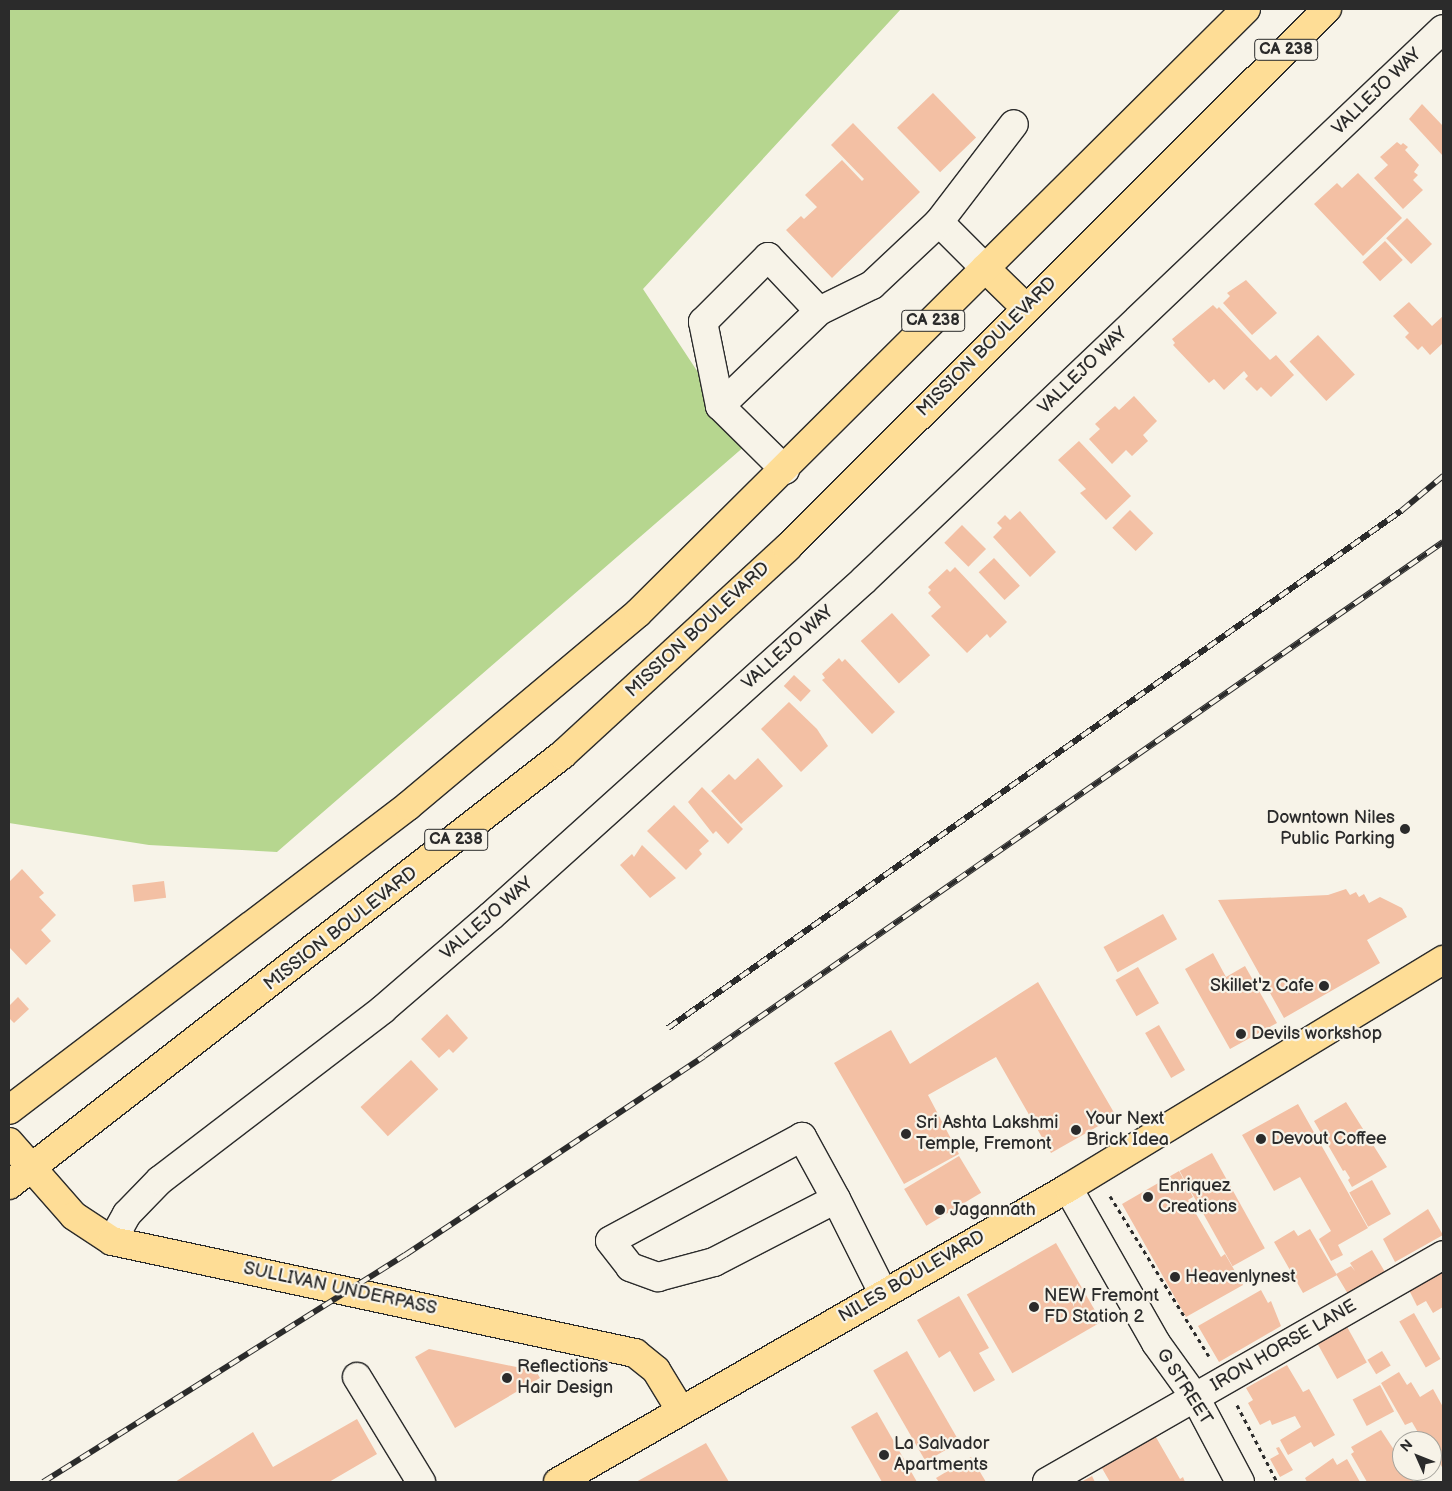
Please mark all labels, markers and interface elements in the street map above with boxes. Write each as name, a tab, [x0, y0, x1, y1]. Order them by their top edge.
road number: CA 238	[1254, 36, 1318, 64]
street label: VALLEJO WAY	[1328, 44, 1426, 140]
street label: MISSION BOULEVARD	[913, 273, 1061, 421]
road number: CA 238	[900, 308, 966, 334]
street label: VALLEJO WAY	[1034, 323, 1132, 419]
street label: MISSION BOULEVARD	[622, 558, 774, 702]
street label: VALLEJO WAY	[738, 601, 838, 695]
place label: Downtown Niles Public Parking	[1266, 808, 1395, 851]
marker: Downtown Niles Public Parking	[1399, 823, 1411, 835]
road number: CA 238	[424, 826, 488, 854]
street label: MISSION BOULEVARD	[260, 862, 422, 996]
street label: VALLEJO WAY	[436, 873, 538, 965]
place label: Skillet'z Cafe	[1210, 975, 1314, 997]
marker: Skillet'z Cafe	[1318, 980, 1330, 992]
place label: Devils workshop	[1251, 1023, 1382, 1045]
marker: Devils workshop	[1235, 1028, 1247, 1040]
place label: Your Next Brick Idea	[1086, 1109, 1169, 1152]
place label: Sri Ashta Lakshmi Temple, Fremont	[916, 1113, 1058, 1156]
marker: Your Next Brick Idea	[1070, 1124, 1082, 1136]
marker: Sri Ashta Lakshmi Temple, Fremont	[900, 1128, 912, 1140]
place label: Devout Coffee	[1271, 1128, 1387, 1150]
marker: Devout Coffee	[1255, 1133, 1267, 1145]
place label: Enriquez Creations	[1158, 1176, 1237, 1218]
marker: Enriquez Creations	[1142, 1191, 1154, 1203]
place label: Jagannath	[950, 1199, 1036, 1221]
marker: Jagannath	[934, 1204, 946, 1216]
street label: NILES BOULEVARD	[835, 1226, 989, 1328]
street label: SULLIVAN UNDERPASS	[242, 1258, 438, 1320]
place label: Heavenlynest	[1185, 1266, 1296, 1288]
marker: Heavenlynest	[1169, 1271, 1181, 1283]
place label: NEW Fremont FD Station 2	[1044, 1286, 1159, 1328]
street label: IRON HORSE LANE	[1207, 1296, 1361, 1396]
marker: NEW Fremont FD Station 2	[1028, 1301, 1040, 1313]
street label: G STREET	[1151, 1345, 1217, 1429]
place label: Reflections Hair Design	[517, 1357, 613, 1400]
marker: Reflections Hair Design	[501, 1372, 513, 1384]
north arrow	[1392, 1431, 1442, 1481]
place label: La Salvador Apartments	[894, 1434, 990, 1476]
text: N	[1397, 1436, 1416, 1456]
marker: La Salvador Apartments	[878, 1449, 890, 1461]

